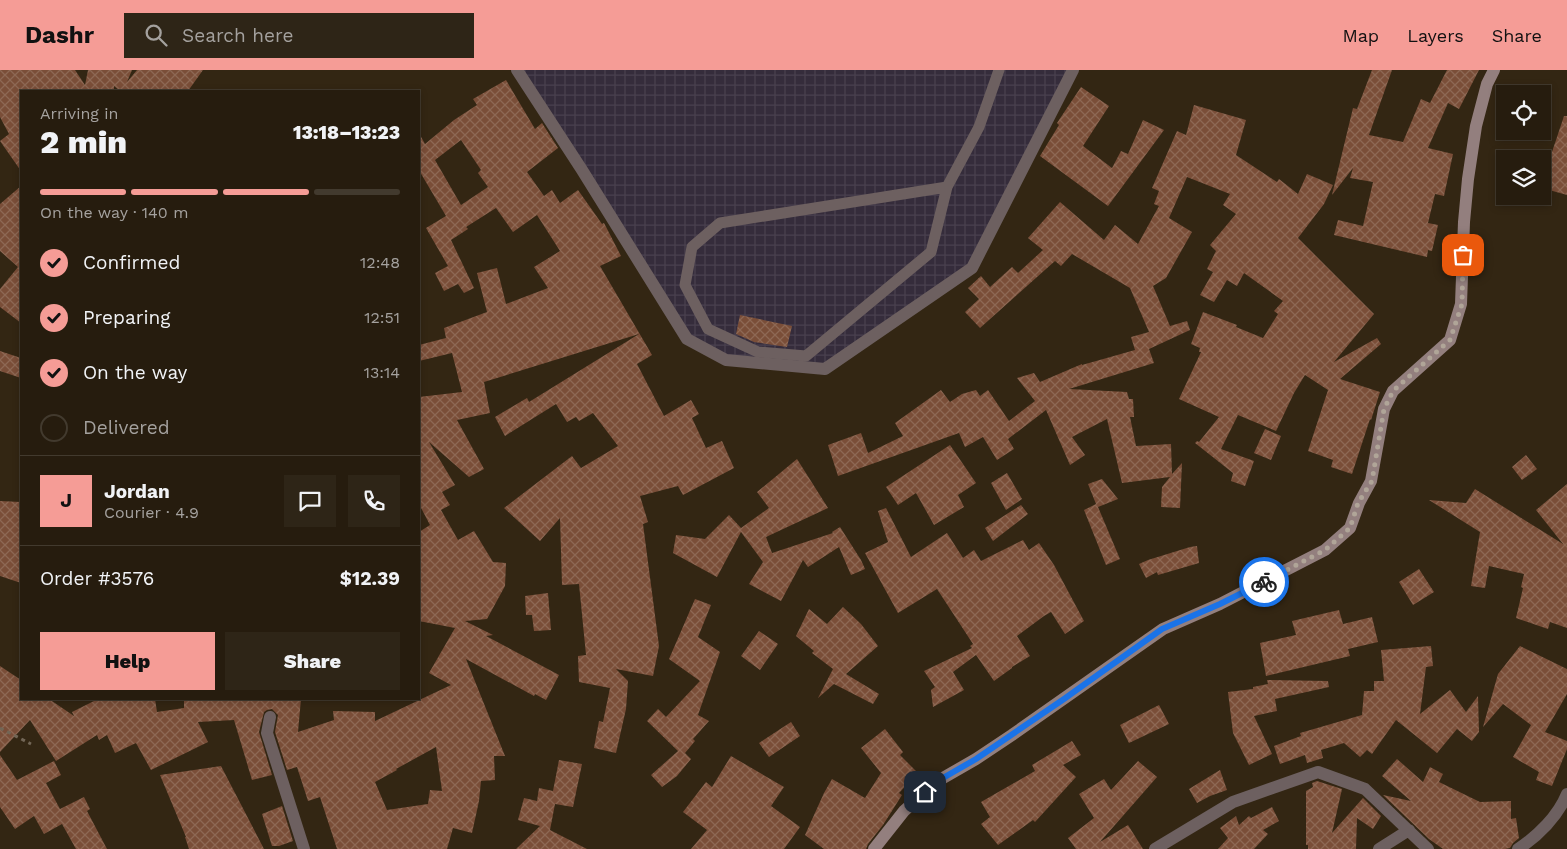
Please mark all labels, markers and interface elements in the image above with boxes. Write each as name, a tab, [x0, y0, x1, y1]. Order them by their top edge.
search box	[124, 13, 474, 58]
text: Dashr	[25, 21, 94, 49]
icon: search	[142, 21, 170, 49]
text: Search here	[182, 24, 293, 47]
text: Map	[1342, 25, 1379, 46]
text: Layers	[1407, 25, 1464, 46]
text: Share	[1492, 25, 1542, 46]
map controls	[1496, 85, 1551, 205]
button: locate	[1496, 85, 1551, 140]
text: Arriving in	[40, 104, 118, 123]
text: 13:18–13:23	[293, 121, 400, 144]
text: 2 min	[40, 123, 127, 161]
button: layers	[1496, 150, 1551, 205]
text: On the way · 140 m	[40, 203, 188, 222]
pin	[1442, 234, 1484, 276]
icon: bag	[1449, 241, 1477, 269]
icon: check	[40, 249, 68, 277]
text: Confirmed	[83, 251, 180, 274]
text: 12:48	[360, 253, 400, 272]
icon: check	[40, 304, 68, 332]
text: Preparing	[83, 306, 170, 329]
text: 12:51	[364, 308, 400, 327]
icon: check	[40, 359, 68, 387]
text: On the way	[83, 361, 187, 384]
text: 13:14	[364, 363, 400, 382]
text: Delivered	[83, 416, 170, 439]
button: chat	[284, 475, 336, 527]
button: phone	[348, 475, 400, 527]
text: Jordan	[104, 480, 170, 503]
text: J	[60, 489, 72, 512]
text: Courier · 4.9	[104, 503, 199, 522]
courier	[1239, 557, 1289, 607]
text: Order #3576	[40, 567, 154, 590]
text: $12.39	[340, 567, 400, 590]
icon: bike	[1250, 568, 1278, 596]
button: Help	[40, 632, 215, 690]
button: Share	[225, 632, 400, 690]
pin	[904, 771, 946, 813]
icon: home	[911, 778, 939, 806]

